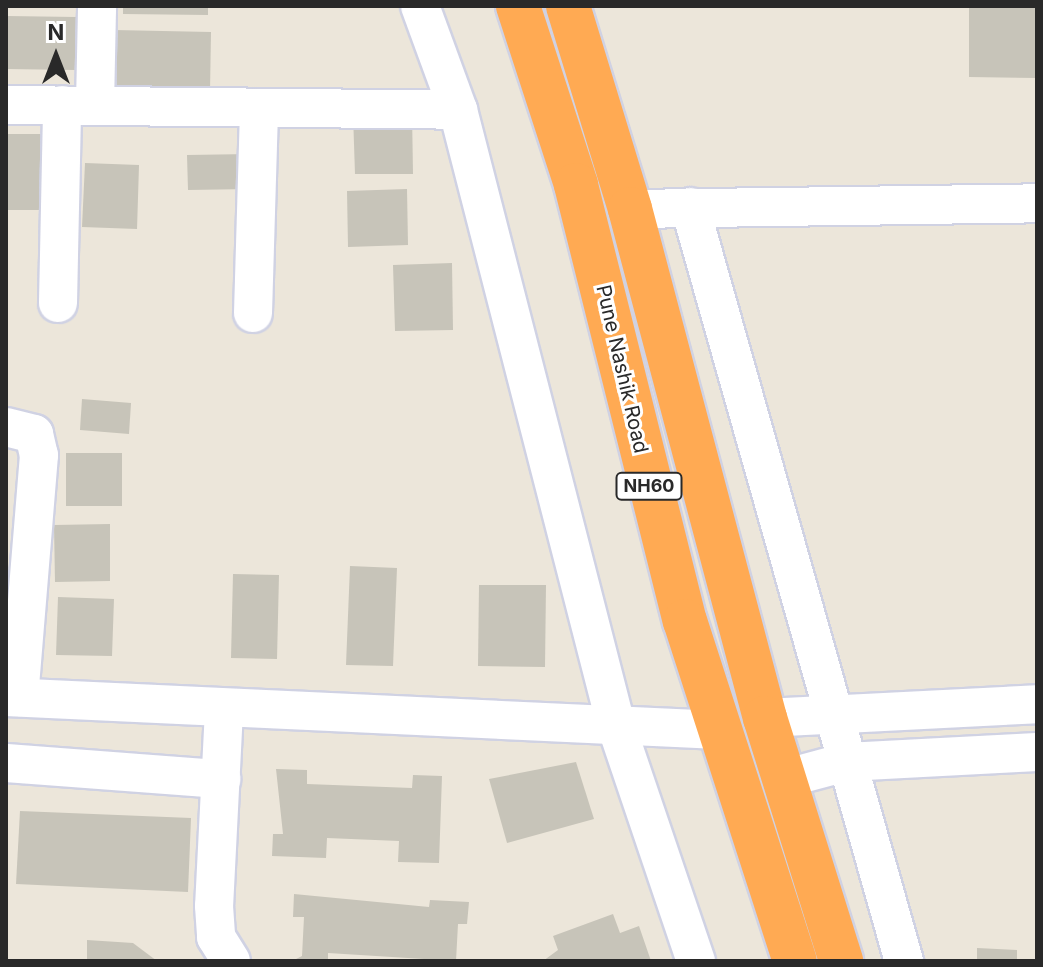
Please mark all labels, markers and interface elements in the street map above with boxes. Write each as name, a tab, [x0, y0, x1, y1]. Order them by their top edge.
north arrow	[16, 16, 96, 96]
text: N	[48, 19, 64, 45]
street label: Pune Nashik Road	[591, 282, 653, 456]
road number: NH60	[615, 472, 683, 500]

